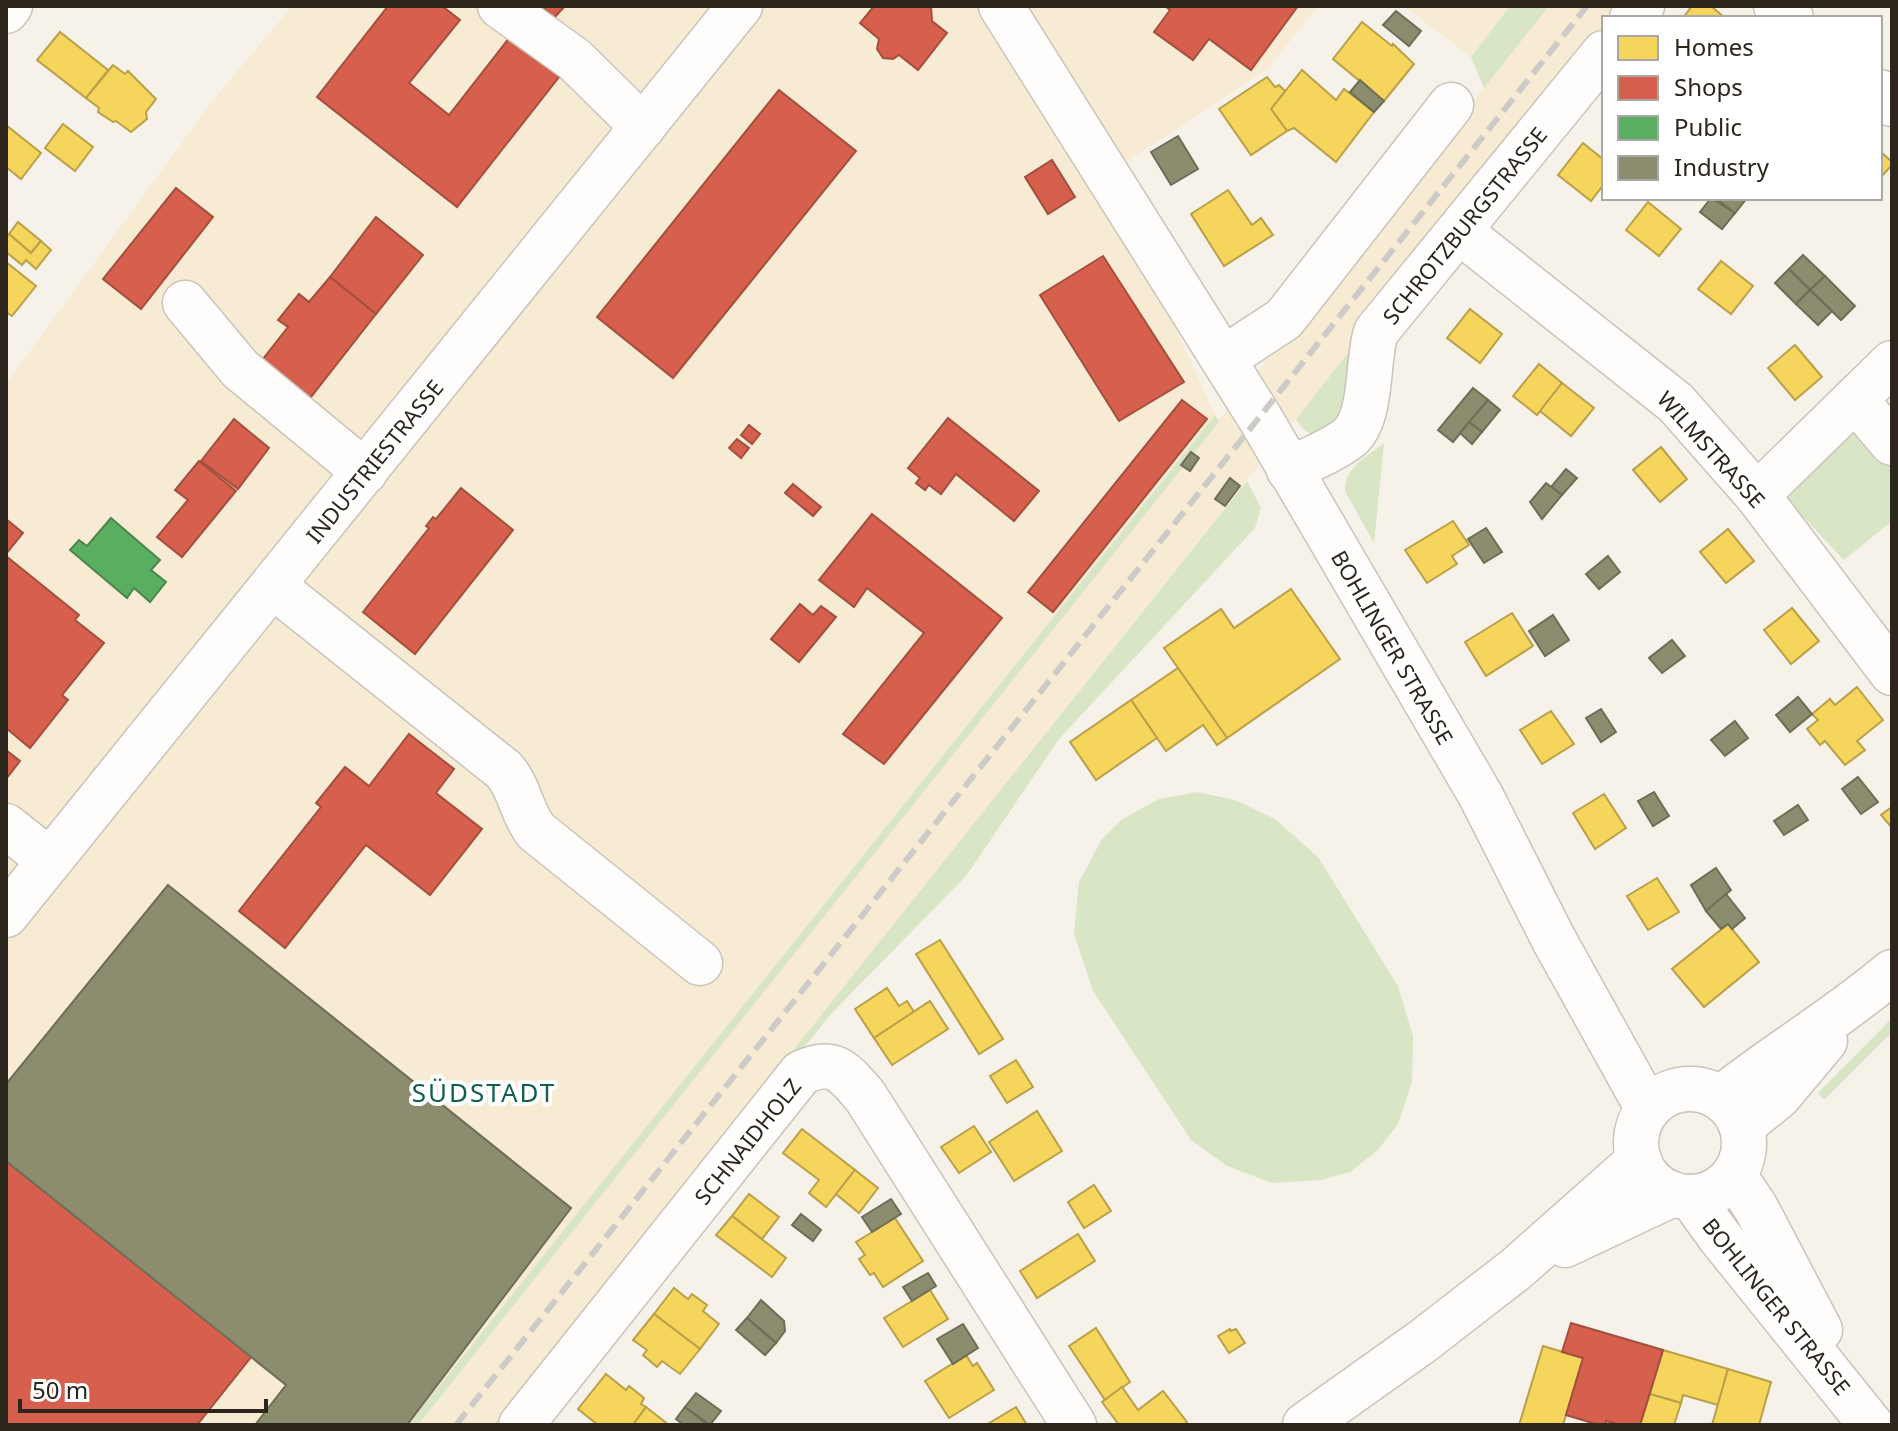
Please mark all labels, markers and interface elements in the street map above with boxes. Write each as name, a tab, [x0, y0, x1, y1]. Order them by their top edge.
legend	[1602, 16, 1882, 200]
text: Homes	[1674, 30, 1754, 63]
text: Shops	[1674, 70, 1743, 103]
text: Public	[1674, 110, 1742, 143]
street label: SCHROTZBURGSTRASSE	[1375, 120, 1553, 330]
text: Industry	[1674, 150, 1770, 183]
street label: INDUSTRIESTRASSE	[299, 373, 449, 549]
street label: WILMSTRASSE	[1651, 384, 1773, 514]
street label: BOHLINGER STRASSE	[1325, 544, 1461, 750]
street label: SCHNAIDHOLZ	[687, 1072, 807, 1210]
district label: SÜDSTADT	[412, 1074, 556, 1110]
street label: BOHLINGER STRASSE	[1696, 1211, 1858, 1401]
scale bar	[20, 1363, 266, 1413]
text: 50 m	[32, 1373, 88, 1406]

